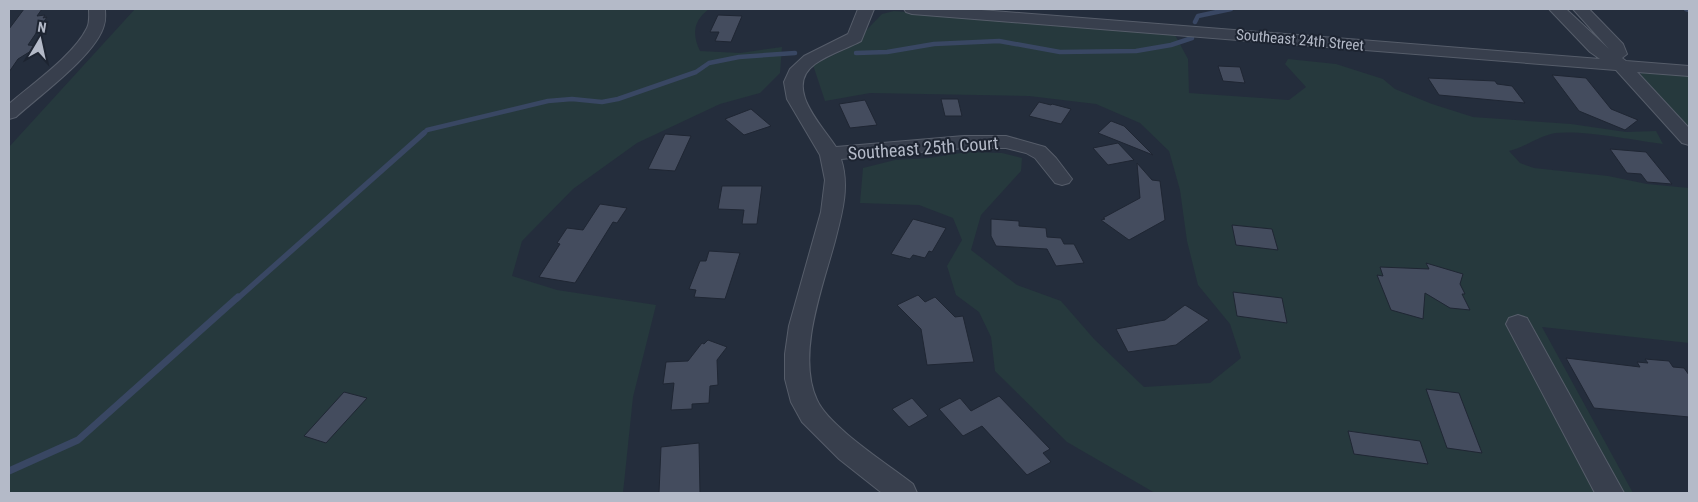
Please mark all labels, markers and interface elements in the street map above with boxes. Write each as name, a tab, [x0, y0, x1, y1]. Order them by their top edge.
north arrow	[15, 15, 65, 65]
text: N	[37, 19, 48, 36]
street label: Southeast 24th Street	[1235, 25, 1365, 55]
street label: Southeast 25th Court	[847, 132, 999, 164]

